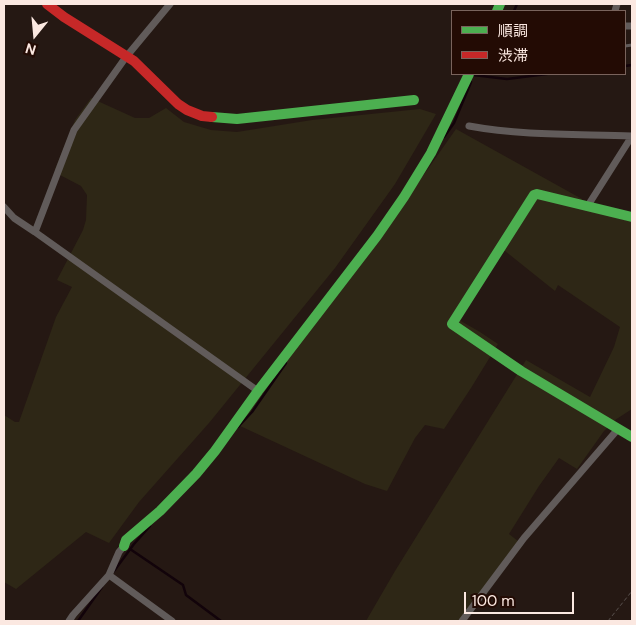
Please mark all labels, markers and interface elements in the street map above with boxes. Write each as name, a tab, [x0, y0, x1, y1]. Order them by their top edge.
north arrow	[10, 10, 60, 60]
legend	[451, 10, 626, 75]
text: 順調	[498, 21, 528, 41]
text: N	[23, 39, 38, 59]
text: 渋滞	[498, 46, 528, 66]
scale bar	[466, 582, 576, 614]
text: 100 m	[472, 591, 515, 611]

